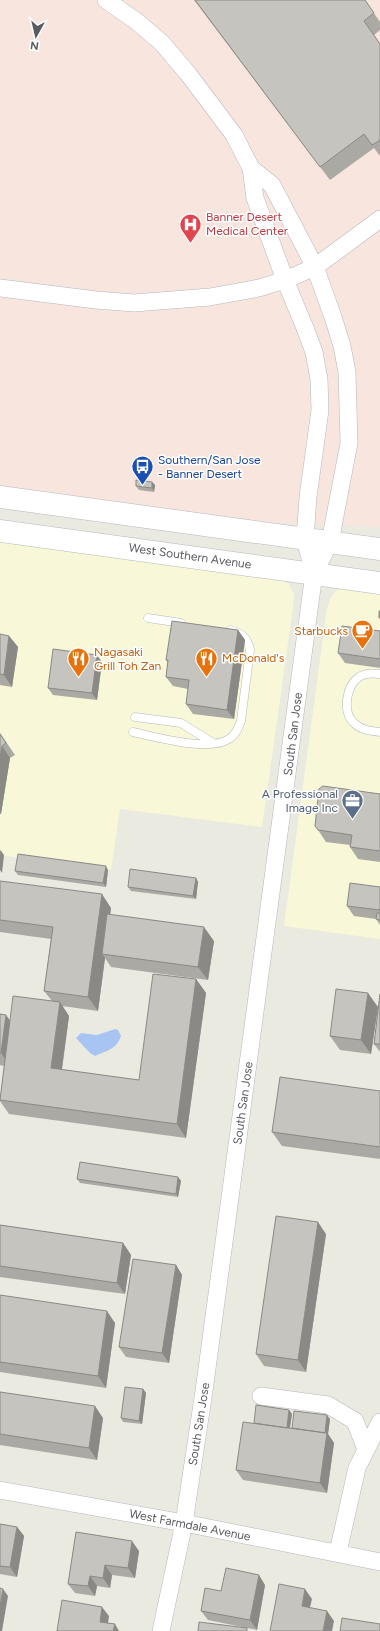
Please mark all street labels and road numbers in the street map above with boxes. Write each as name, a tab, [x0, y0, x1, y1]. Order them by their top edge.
street label: West Southern Avenue	[128, 540, 253, 572]
street label: South San Jose	[281, 691, 305, 776]
street label: South San Jose	[230, 1060, 256, 1145]
street label: South San Jose	[186, 1381, 213, 1466]
street label: West Farmdale Avenue	[128, 1506, 252, 1544]

